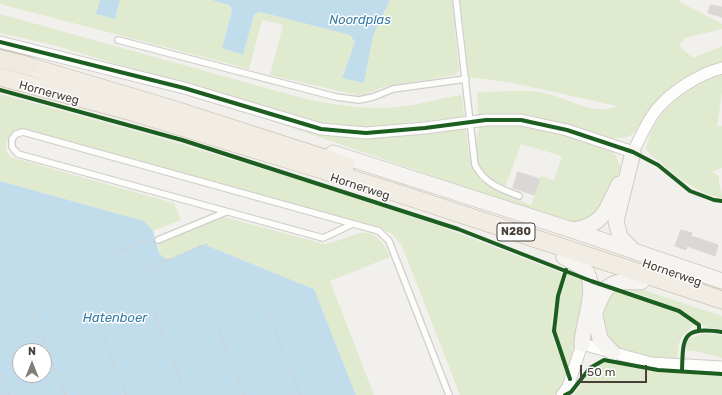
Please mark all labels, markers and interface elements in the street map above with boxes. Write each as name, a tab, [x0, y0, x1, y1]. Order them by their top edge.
water label: Noordplas	[329, 12, 391, 28]
street label: Hornerweg	[17, 78, 81, 108]
street label: Hornerweg	[328, 171, 392, 203]
road number: N280	[497, 223, 535, 241]
street label: Hornerweg	[640, 256, 704, 290]
water label: Hatenboer	[83, 310, 147, 326]
north arrow	[12, 343, 52, 383]
text: N	[28, 345, 36, 358]
scale bar	[582, 357, 649, 383]
text: 50 m	[587, 365, 615, 379]

